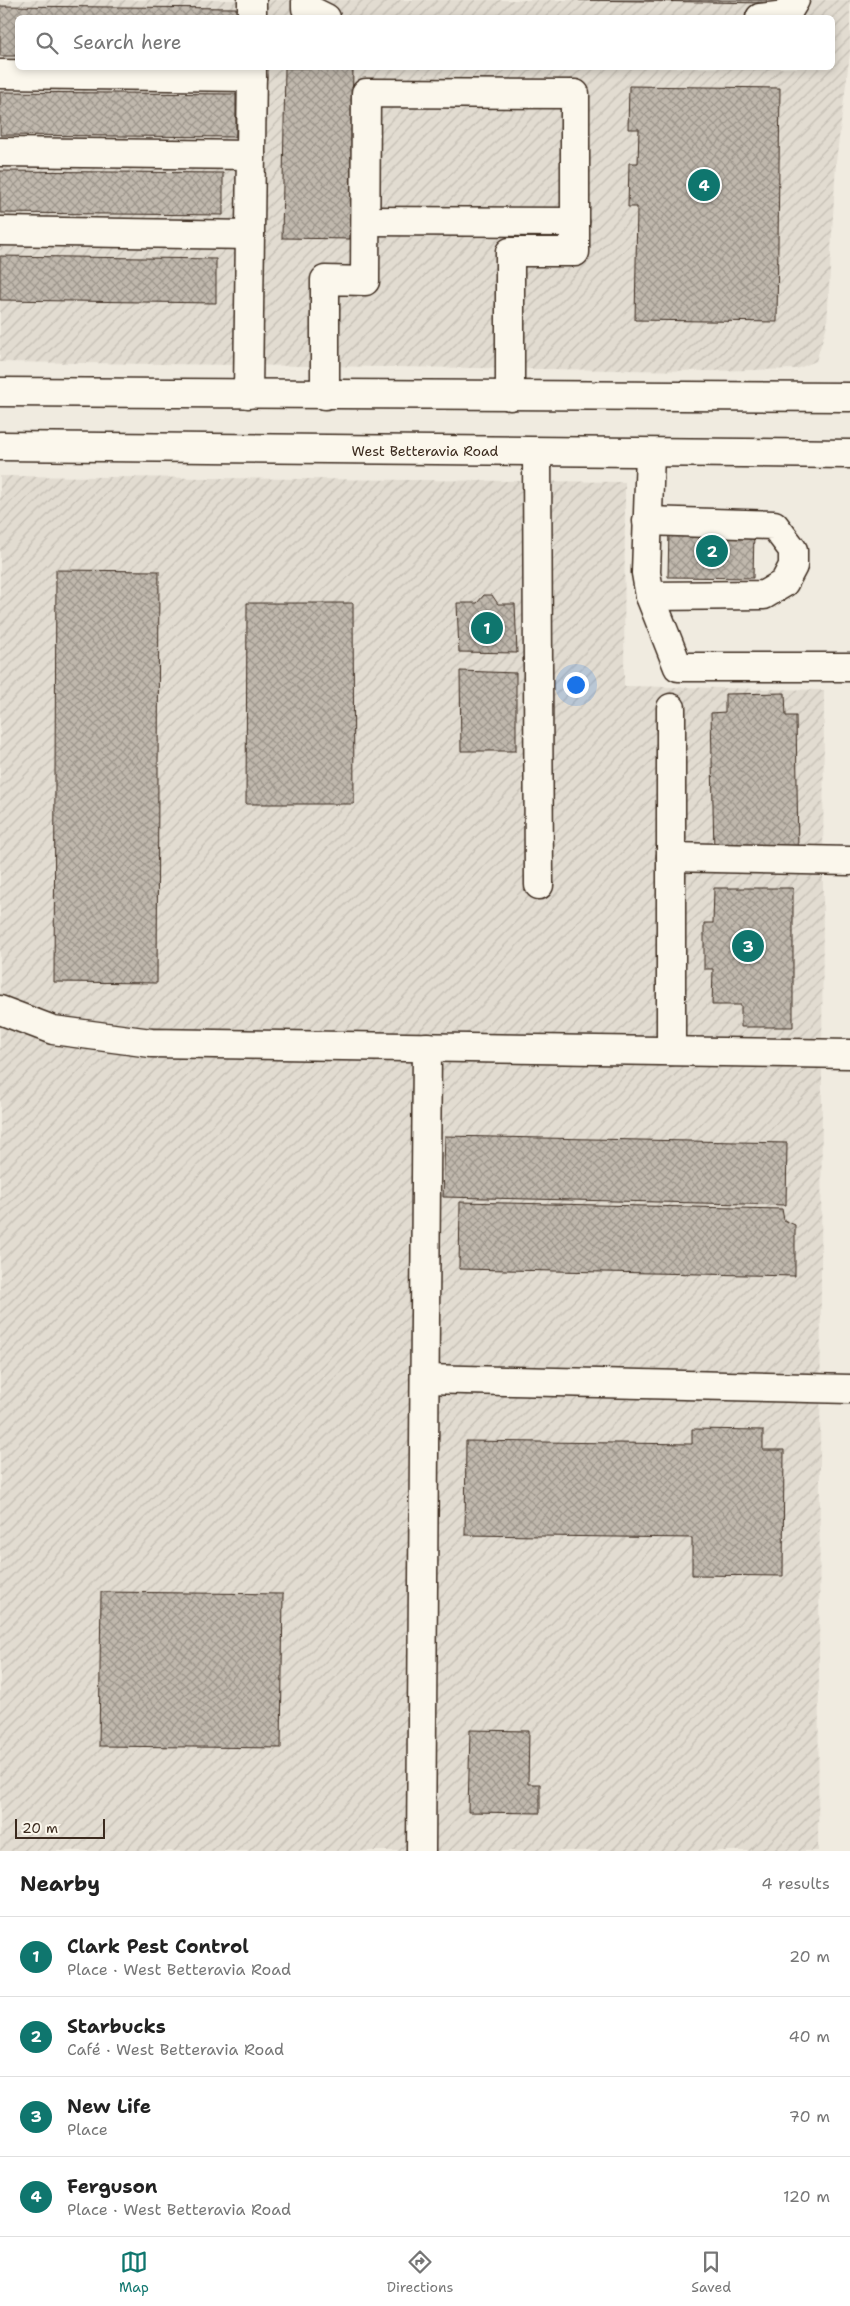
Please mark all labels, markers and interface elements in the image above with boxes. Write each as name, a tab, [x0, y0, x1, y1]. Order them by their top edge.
search box	[15, 15, 835, 70]
icon: search	[33, 29, 61, 57]
text: Search here	[73, 30, 182, 55]
pin: 4	[688, 166, 720, 204]
street label: West Betteravia Road	[352, 442, 499, 460]
pin: 2	[696, 532, 728, 570]
pin: 1	[471, 609, 503, 647]
your location	[563, 672, 589, 698]
pin: 3	[732, 927, 764, 965]
scale bar	[15, 1816, 105, 1839]
text: 20 m	[22, 1819, 58, 1837]
text: Nearby	[20, 1870, 100, 1898]
text: 4 results	[761, 1873, 830, 1894]
text: Clark Pest Control	[67, 1934, 249, 1959]
text: 1	[32, 1946, 40, 1967]
text: 20 m	[789, 1946, 830, 1967]
text: Place · West Betteravia Road	[67, 1959, 291, 1980]
text: Starbucks	[67, 2014, 166, 2039]
text: 2	[30, 2026, 42, 2047]
text: 40 m	[788, 2026, 830, 2047]
text: Café · West Betteravia Road	[67, 2039, 284, 2060]
text: New Life	[67, 2094, 151, 2119]
text: 3	[30, 2106, 42, 2127]
text: 70 m	[789, 2106, 830, 2127]
text: Place	[67, 2119, 108, 2140]
text: Ferguson	[67, 2174, 157, 2199]
text: 4	[30, 2186, 42, 2207]
text: 120 m	[783, 2186, 830, 2207]
text: Place · West Betteravia Road	[67, 2199, 291, 2220]
tab: Map	[119, 2248, 149, 2296]
tab: Directions	[387, 2248, 453, 2296]
tab: Saved	[691, 2248, 731, 2296]

